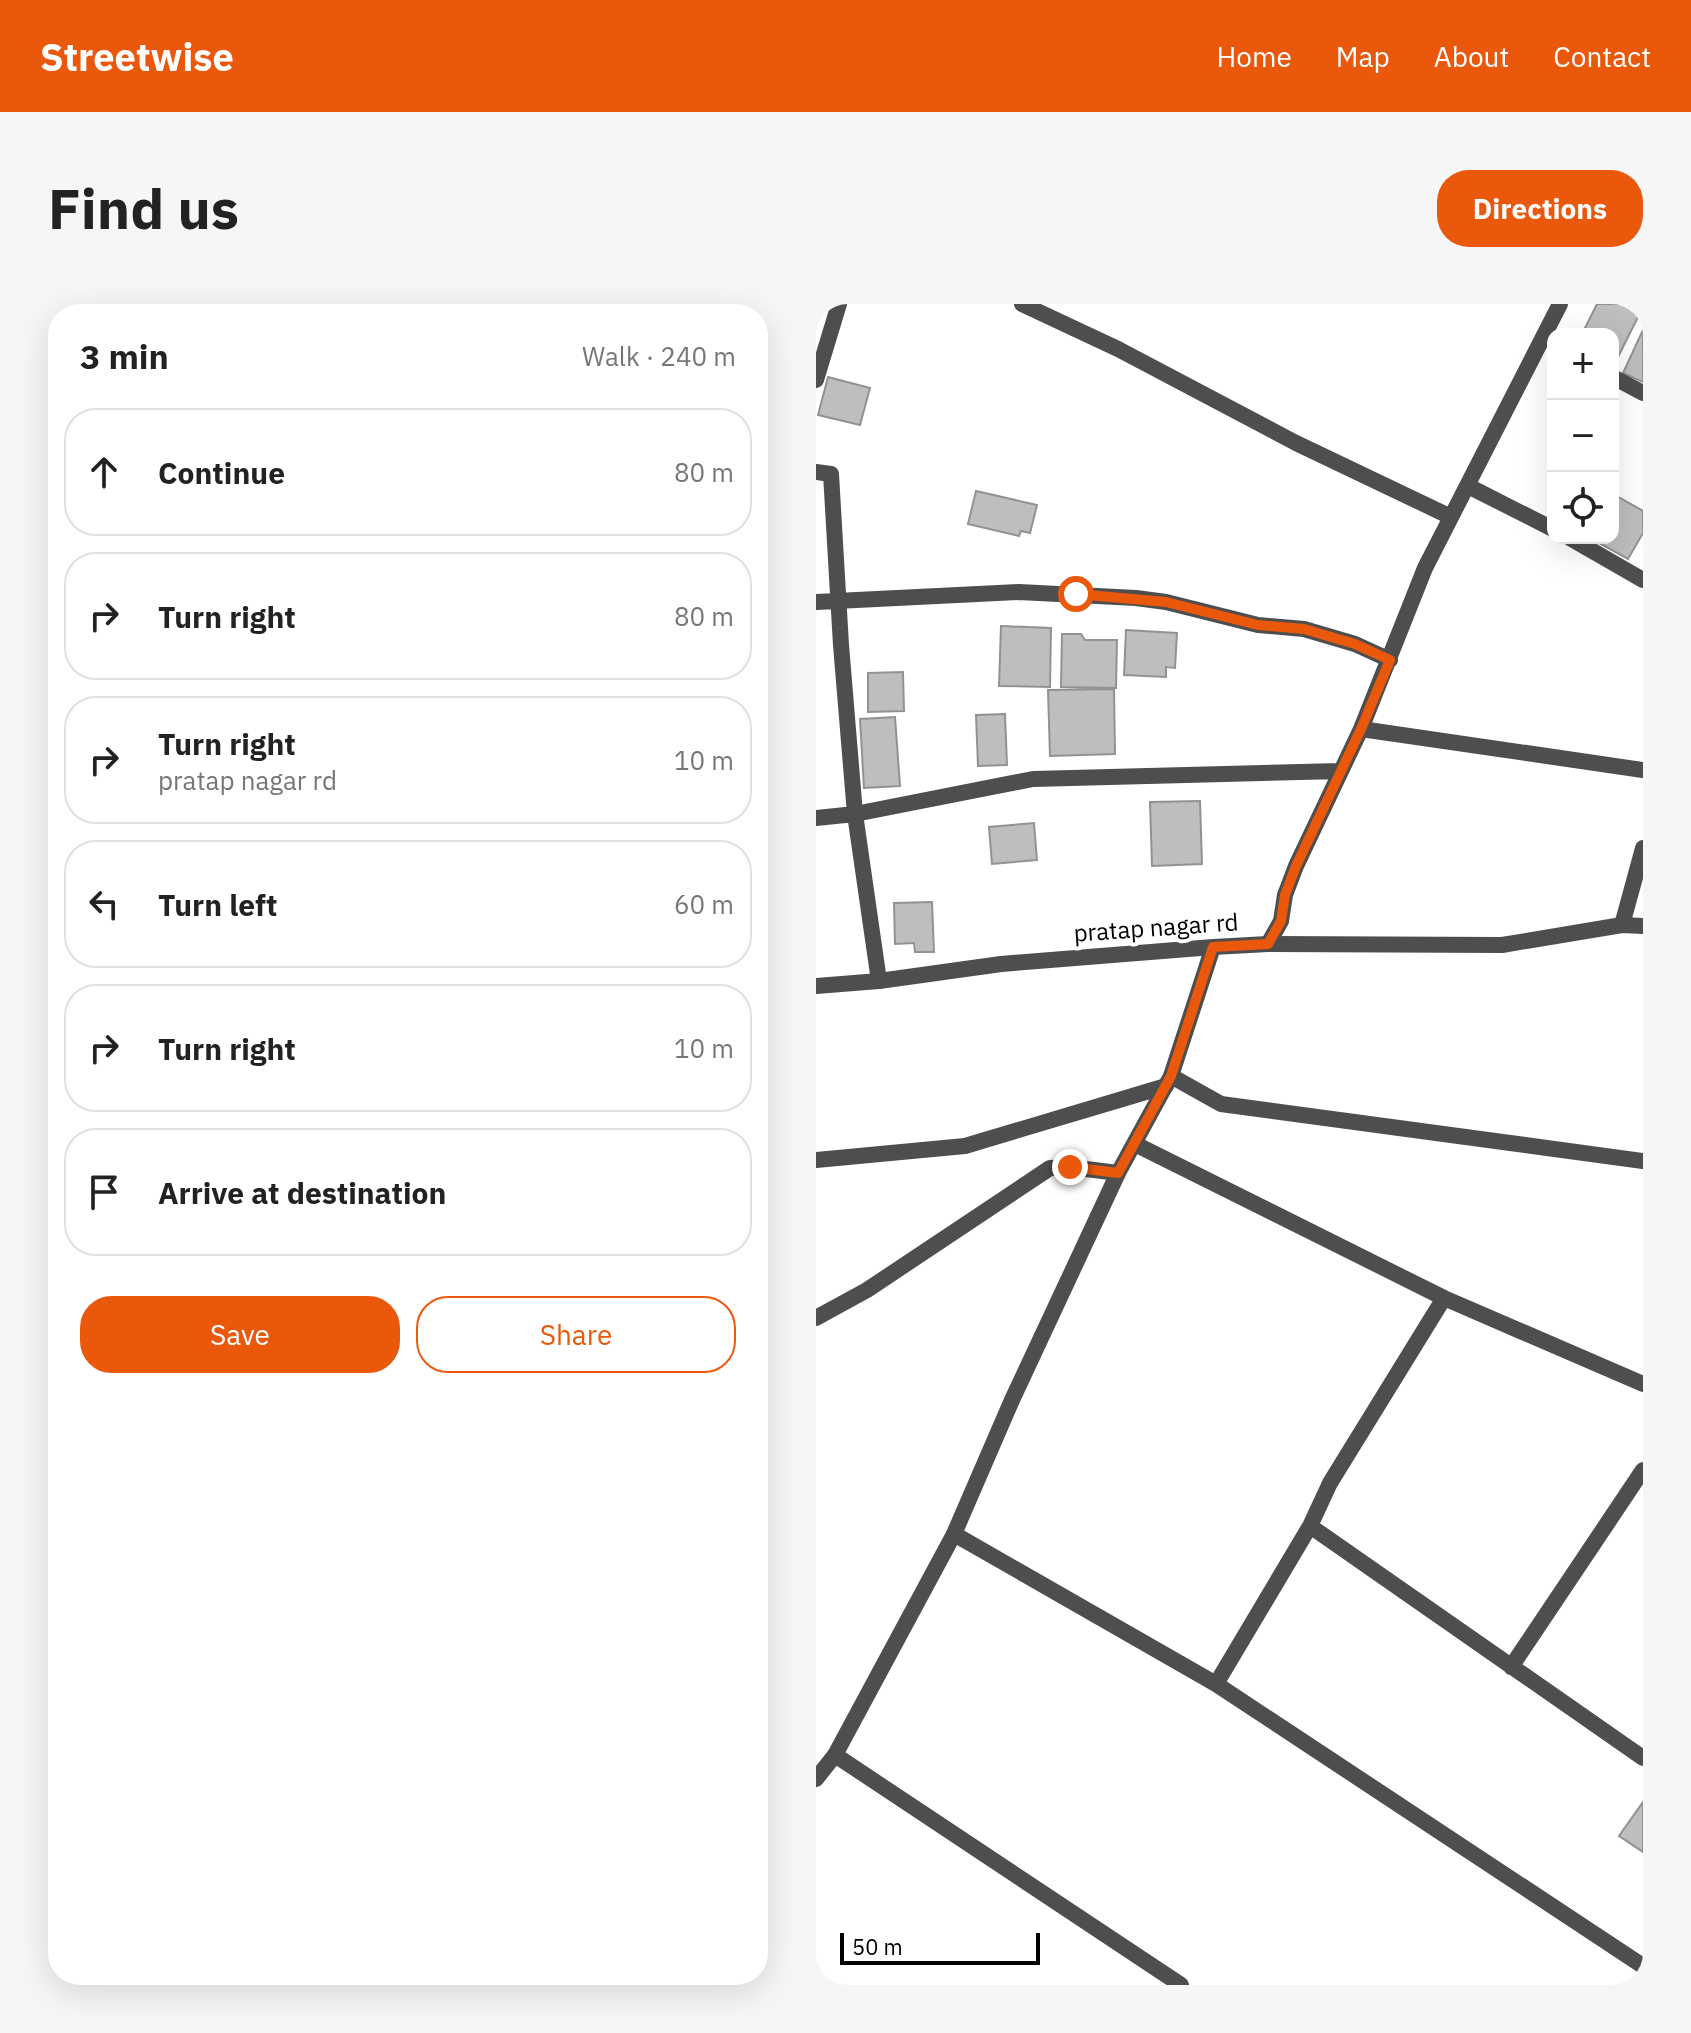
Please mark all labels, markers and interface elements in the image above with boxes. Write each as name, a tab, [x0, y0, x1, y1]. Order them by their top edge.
text: Streetwise	[40, 32, 234, 81]
text: Home	[1216, 38, 1292, 75]
text: Map	[1336, 38, 1390, 75]
text: About	[1434, 38, 1509, 75]
text: Contact	[1553, 38, 1651, 75]
button: Directions	[1437, 170, 1643, 247]
text: Find us	[48, 172, 239, 244]
map controls	[1547, 328, 1619, 544]
button: +	[1547, 328, 1619, 400]
text: 3 min	[80, 334, 169, 378]
text: Walk · 240 m	[582, 339, 736, 373]
button: −	[1547, 400, 1619, 472]
icon: ahead	[82, 450, 126, 494]
text: Continue	[158, 453, 285, 492]
text: 80 m	[674, 455, 734, 489]
button: locate	[1547, 472, 1619, 544]
route start	[1058, 576, 1094, 612]
icon: right	[82, 594, 126, 638]
text: Turn right	[158, 597, 296, 636]
text: 80 m	[674, 599, 734, 633]
text: Turn right	[158, 724, 296, 763]
icon: right	[82, 738, 126, 782]
text: 10 m	[674, 743, 734, 777]
text: pratap nagar rd	[158, 763, 337, 797]
icon: left	[82, 882, 126, 926]
text: Turn left	[158, 885, 277, 924]
text: 60 m	[674, 887, 734, 921]
street label: pratap nagar rd	[1072, 905, 1239, 949]
icon: right	[82, 1026, 126, 1070]
text: Turn right	[158, 1029, 296, 1068]
text: 10 m	[674, 1031, 734, 1065]
route end	[1052, 1149, 1088, 1185]
icon: arrive	[82, 1170, 126, 1214]
text: Arrive at destination	[158, 1173, 446, 1212]
button: Save	[80, 1296, 400, 1373]
button: Share	[416, 1296, 736, 1373]
scale bar	[840, 1929, 1040, 1965]
text: 50 m	[852, 1932, 903, 1961]

